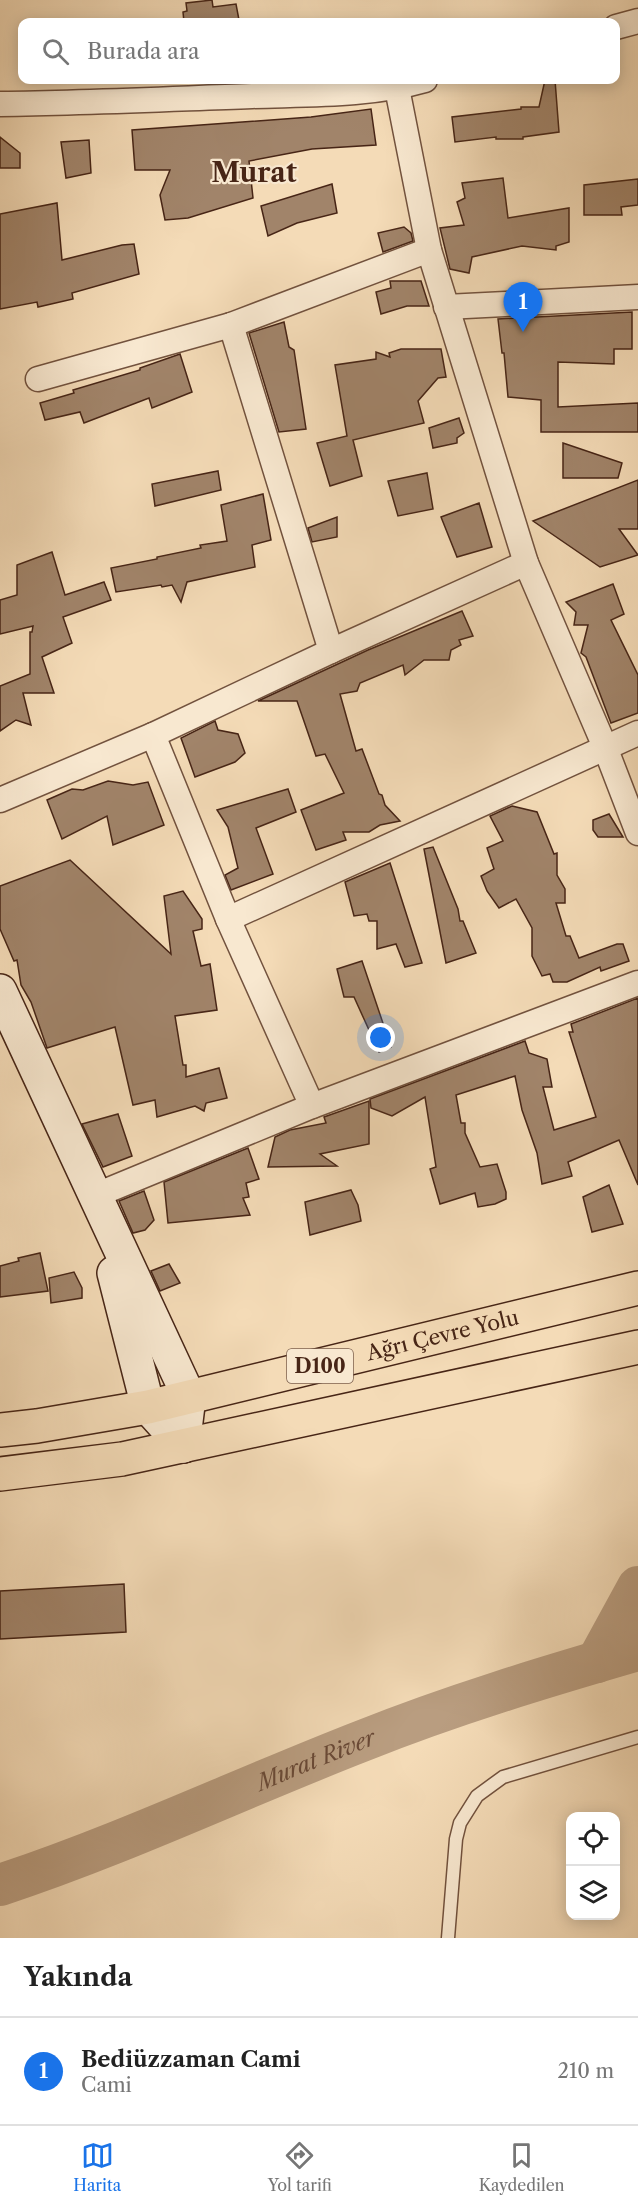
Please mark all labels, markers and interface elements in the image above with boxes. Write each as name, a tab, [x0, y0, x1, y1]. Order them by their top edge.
search box	[18, 18, 620, 84]
icon: search	[39, 35, 72, 68]
text: Burada ara	[87, 38, 200, 65]
district label: Murat	[211, 156, 297, 189]
pin: 1	[504, 282, 542, 332]
your location	[366, 1023, 395, 1052]
street label: Ağrı Çevre Yolu	[363, 1304, 521, 1366]
road number: D100	[287, 1349, 353, 1383]
water label: Murat River	[250, 1723, 381, 1798]
map controls	[566, 1812, 620, 1920]
button: locate	[566, 1812, 620, 1866]
button: layers	[566, 1866, 620, 1920]
text: Yakında	[24, 1961, 133, 1993]
text: Bediüzzaman Cami	[81, 2046, 301, 2073]
text: 1	[39, 2059, 48, 2083]
text: 210 m	[557, 2059, 614, 2083]
text: Cami	[81, 2073, 132, 2097]
tab: Harita	[73, 2139, 121, 2195]
tab: Yol tarifi	[268, 2139, 332, 2195]
tab: Kaydedilen	[479, 2139, 565, 2195]

